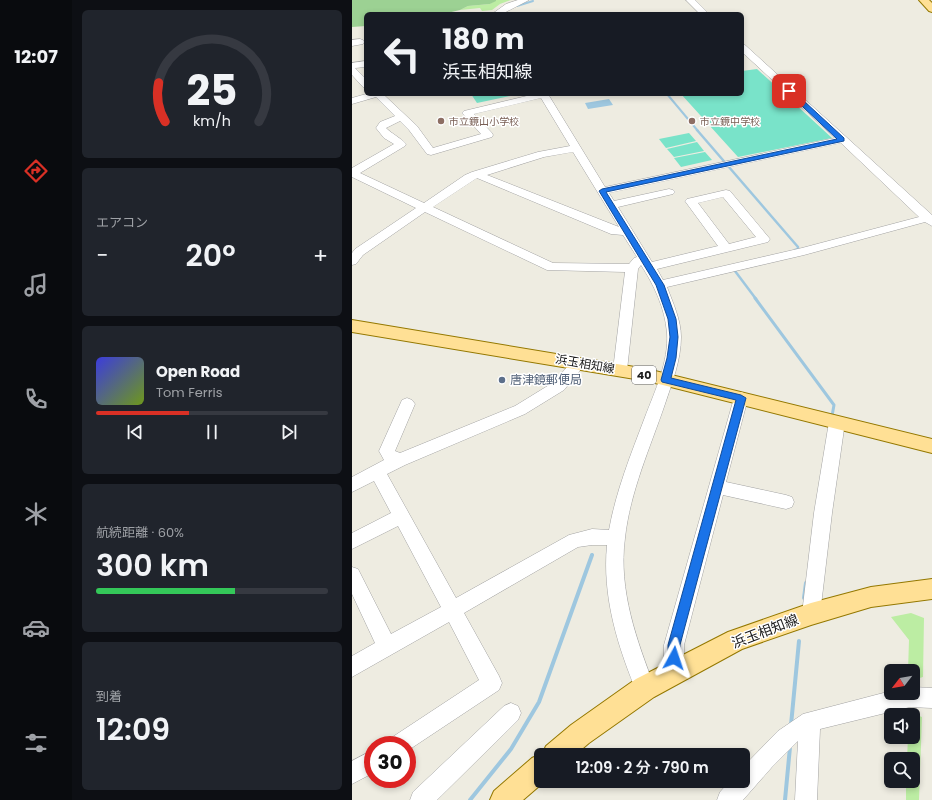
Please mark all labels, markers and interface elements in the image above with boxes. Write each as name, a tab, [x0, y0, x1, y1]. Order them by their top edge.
text: 180 m	[442, 20, 525, 59]
icon: left	[376, 28, 428, 80]
text: 12:07	[14, 44, 58, 69]
text: 浜玉相知線	[442, 59, 532, 84]
text: 25	[187, 61, 237, 120]
pin	[772, 74, 806, 108]
icon: arrive	[778, 80, 800, 102]
text: km/h	[193, 111, 231, 131]
place label: 市立鏡山小学校	[449, 114, 519, 129]
place label: 市立鏡中学校	[700, 114, 760, 129]
marker: 市立鏡山小学校	[436, 116, 446, 126]
marker: 市立鏡中学校	[687, 116, 697, 126]
icon: directions	[22, 157, 50, 185]
text: エアコン	[96, 213, 148, 232]
text: 20°	[186, 234, 236, 277]
text: −	[96, 240, 108, 271]
text: +	[313, 240, 328, 271]
icon: music	[22, 271, 50, 299]
street label: 浜玉相知線	[554, 350, 616, 377]
text: Open Road	[156, 361, 240, 382]
road number: 40	[632, 366, 656, 384]
place label: 唐津鏡郵便局	[510, 371, 582, 388]
marker: 唐津鏡郵便局	[497, 375, 507, 385]
text: Tom Ferris	[156, 383, 223, 402]
icon: phone	[22, 385, 50, 413]
icon: previous	[124, 421, 146, 443]
icon: pause	[201, 421, 223, 443]
icon: next	[278, 421, 300, 443]
icon: climate	[22, 500, 50, 528]
text: 航続距離 · 60%	[96, 523, 184, 542]
text: 300 km	[96, 544, 209, 587]
street label: 浜玉相知線	[729, 609, 801, 653]
icon: car	[22, 614, 50, 642]
position arrow	[653, 637, 695, 679]
north arrow	[884, 664, 920, 700]
map controls	[884, 664, 920, 788]
text: 到着	[96, 687, 122, 706]
text: 12:09	[96, 708, 170, 751]
button: sound	[884, 708, 920, 744]
icon: filters	[22, 729, 50, 757]
speed limit sign: 30	[364, 736, 416, 788]
button: search	[884, 752, 920, 788]
text: 12:09 · 2 分 · 790 m	[575, 757, 709, 778]

